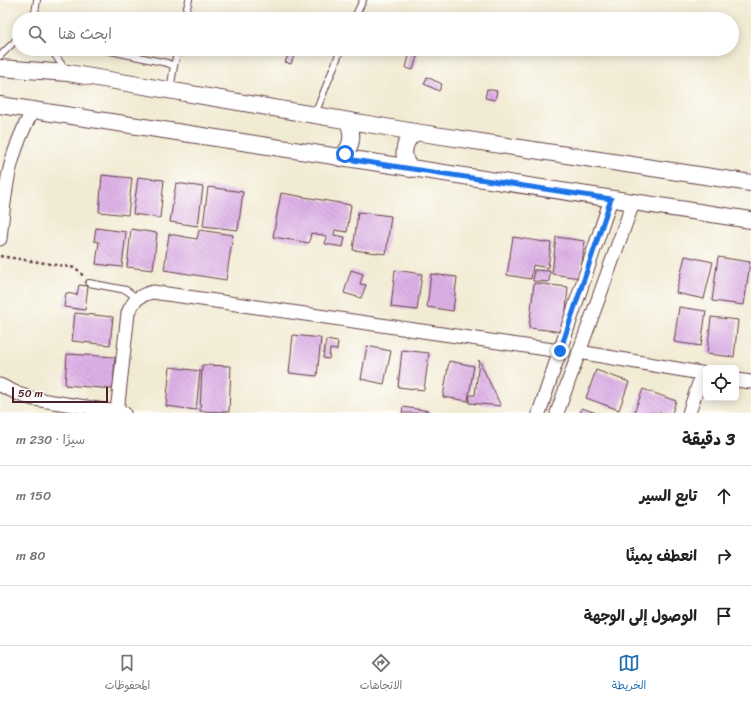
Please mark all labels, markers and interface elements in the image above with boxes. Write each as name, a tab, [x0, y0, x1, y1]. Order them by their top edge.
search box	[12, 12, 739, 56]
text: ابحث هنا	[58, 21, 112, 47]
icon: search	[26, 23, 48, 45]
route start	[336, 145, 354, 163]
route end	[551, 342, 569, 360]
map controls	[703, 365, 739, 401]
button: locate	[703, 365, 739, 401]
text: 50 m	[18, 384, 43, 403]
scale bar	[12, 385, 108, 404]
text: 3 دقيقة	[682, 424, 735, 454]
text: سيرًا · 230 m	[16, 428, 85, 451]
text: تابع السير	[640, 483, 697, 509]
text: 150 m	[16, 484, 51, 507]
icon: ahead	[713, 485, 735, 507]
text: انعطف يمينًا	[626, 543, 697, 569]
text: 80 m	[16, 544, 45, 567]
icon: right	[713, 545, 735, 567]
text: الوصول إلى الوجهة	[584, 603, 697, 629]
icon: arrive	[713, 605, 735, 627]
tab: المحفوظات	[105, 652, 150, 695]
tab: الاتجاهات	[360, 652, 402, 695]
tab: الخريطة	[612, 652, 646, 695]

